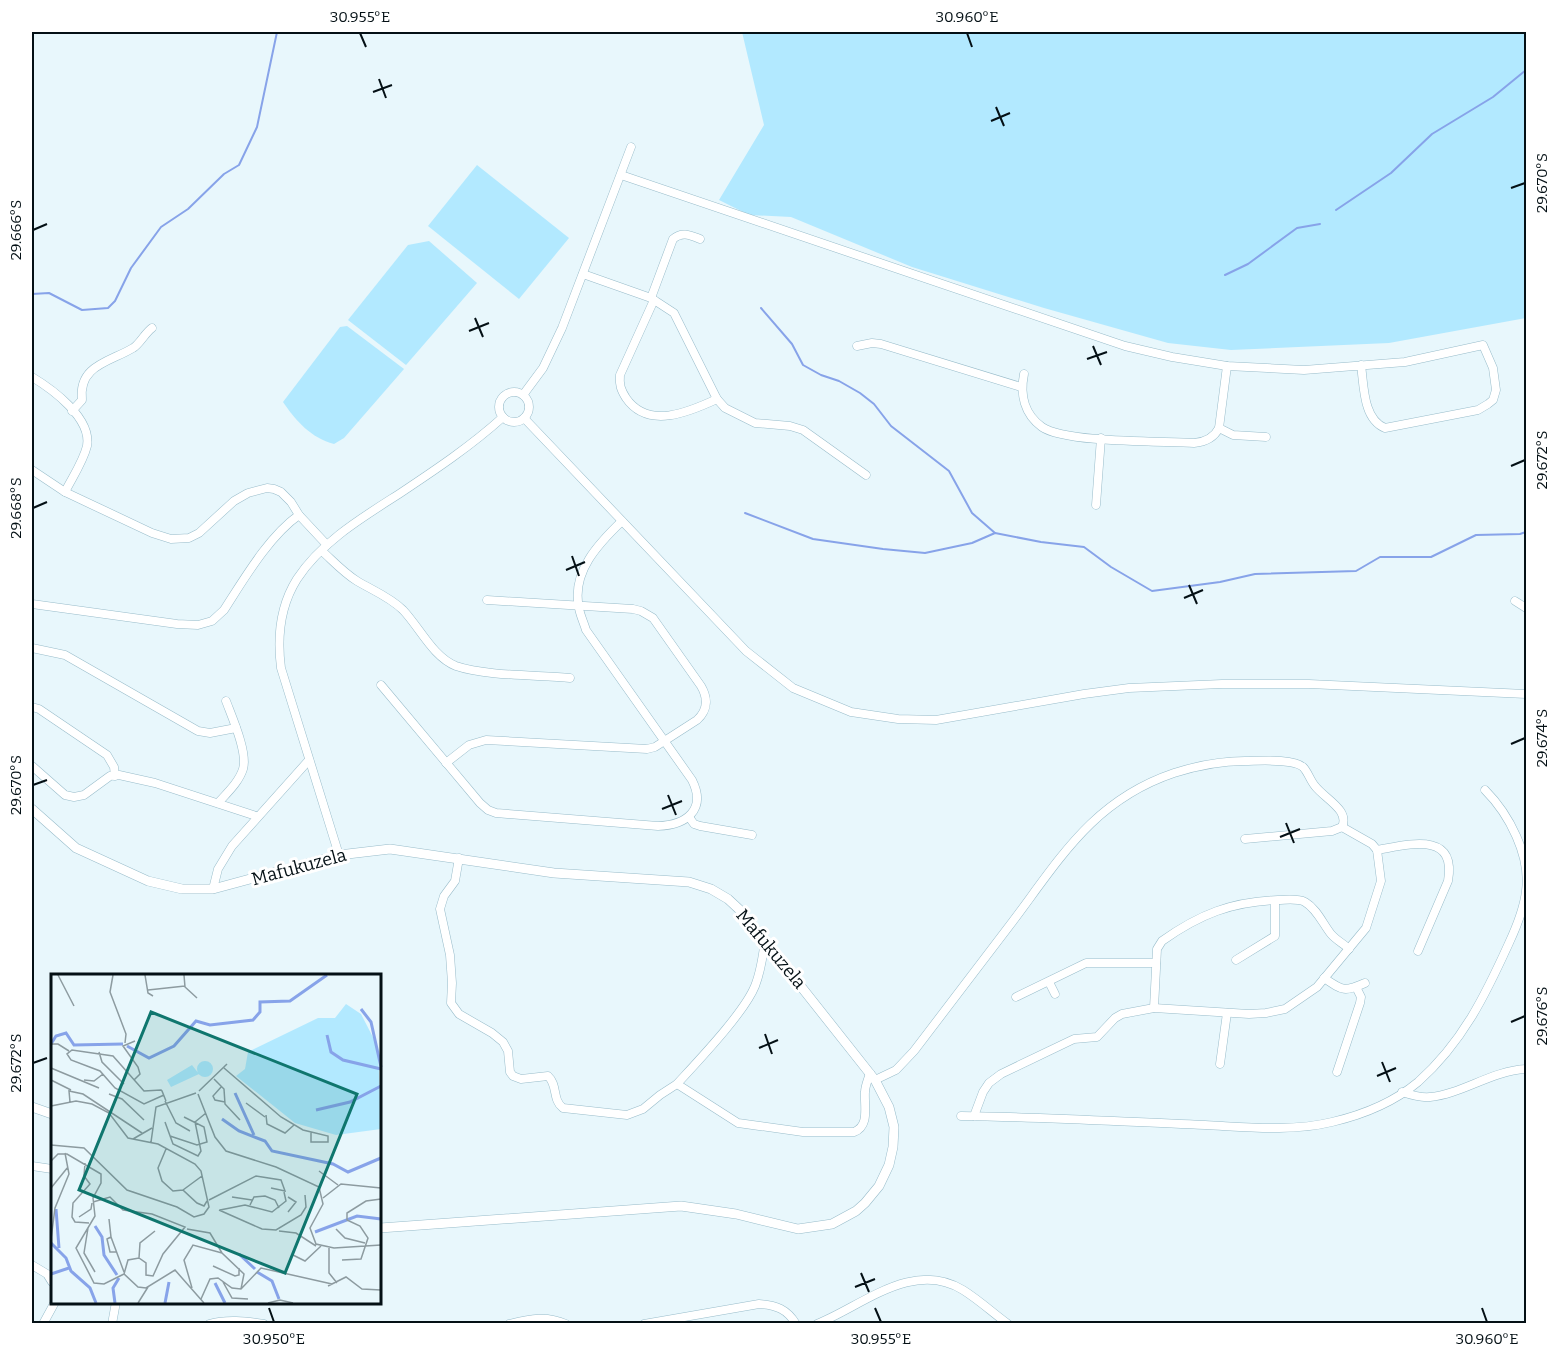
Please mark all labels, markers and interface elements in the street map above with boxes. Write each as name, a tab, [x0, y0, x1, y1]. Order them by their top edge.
text: 30.955°E	[330, 8, 390, 26]
text: 30.960°E	[935, 8, 999, 26]
text: 29.670°S	[1533, 153, 1551, 213]
text: 29.666°S	[7, 200, 25, 260]
text: 29.672°S	[1533, 431, 1551, 489]
text: 29.668°S	[7, 477, 25, 539]
text: 29.674°S	[1533, 709, 1551, 767]
text: 29.670°S	[7, 755, 25, 815]
street label: Mafukuzela	[249, 844, 349, 890]
street label: Mafukuzela	[731, 905, 811, 993]
inset map	[51, 974, 381, 1304]
text: 29.676°S	[1533, 987, 1551, 1045]
text: 29.672°S	[7, 1034, 25, 1092]
text: 30.950°E	[243, 1330, 305, 1348]
text: 30.955°E	[851, 1330, 911, 1348]
text: 30.960°E	[1455, 1330, 1519, 1348]

